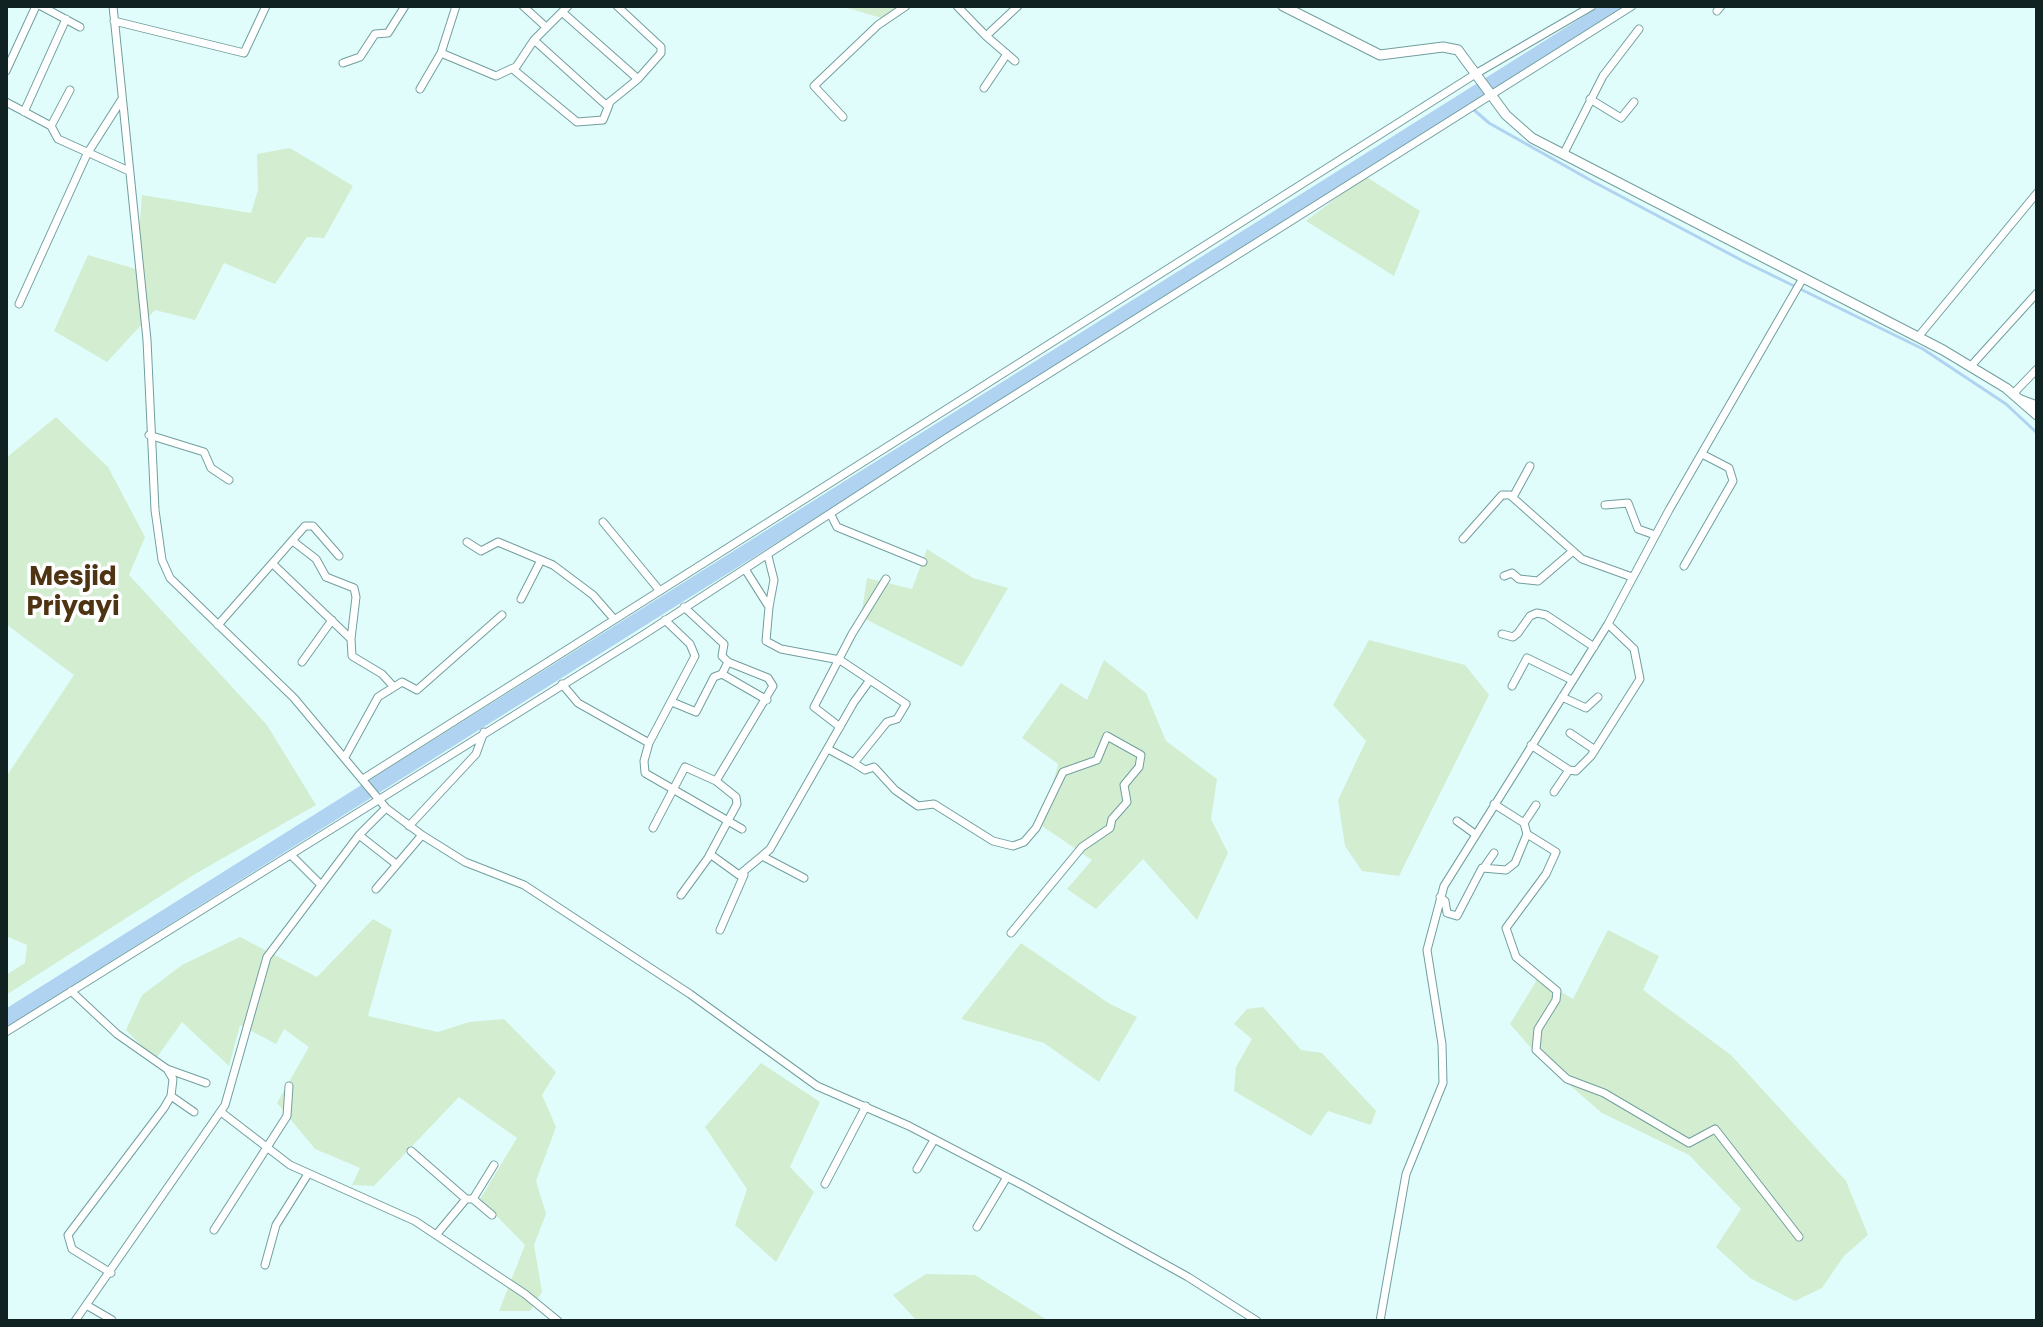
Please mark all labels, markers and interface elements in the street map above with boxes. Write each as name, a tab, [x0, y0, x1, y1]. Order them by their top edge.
district label: Mesjid Priyayi	[26, 562, 120, 624]

